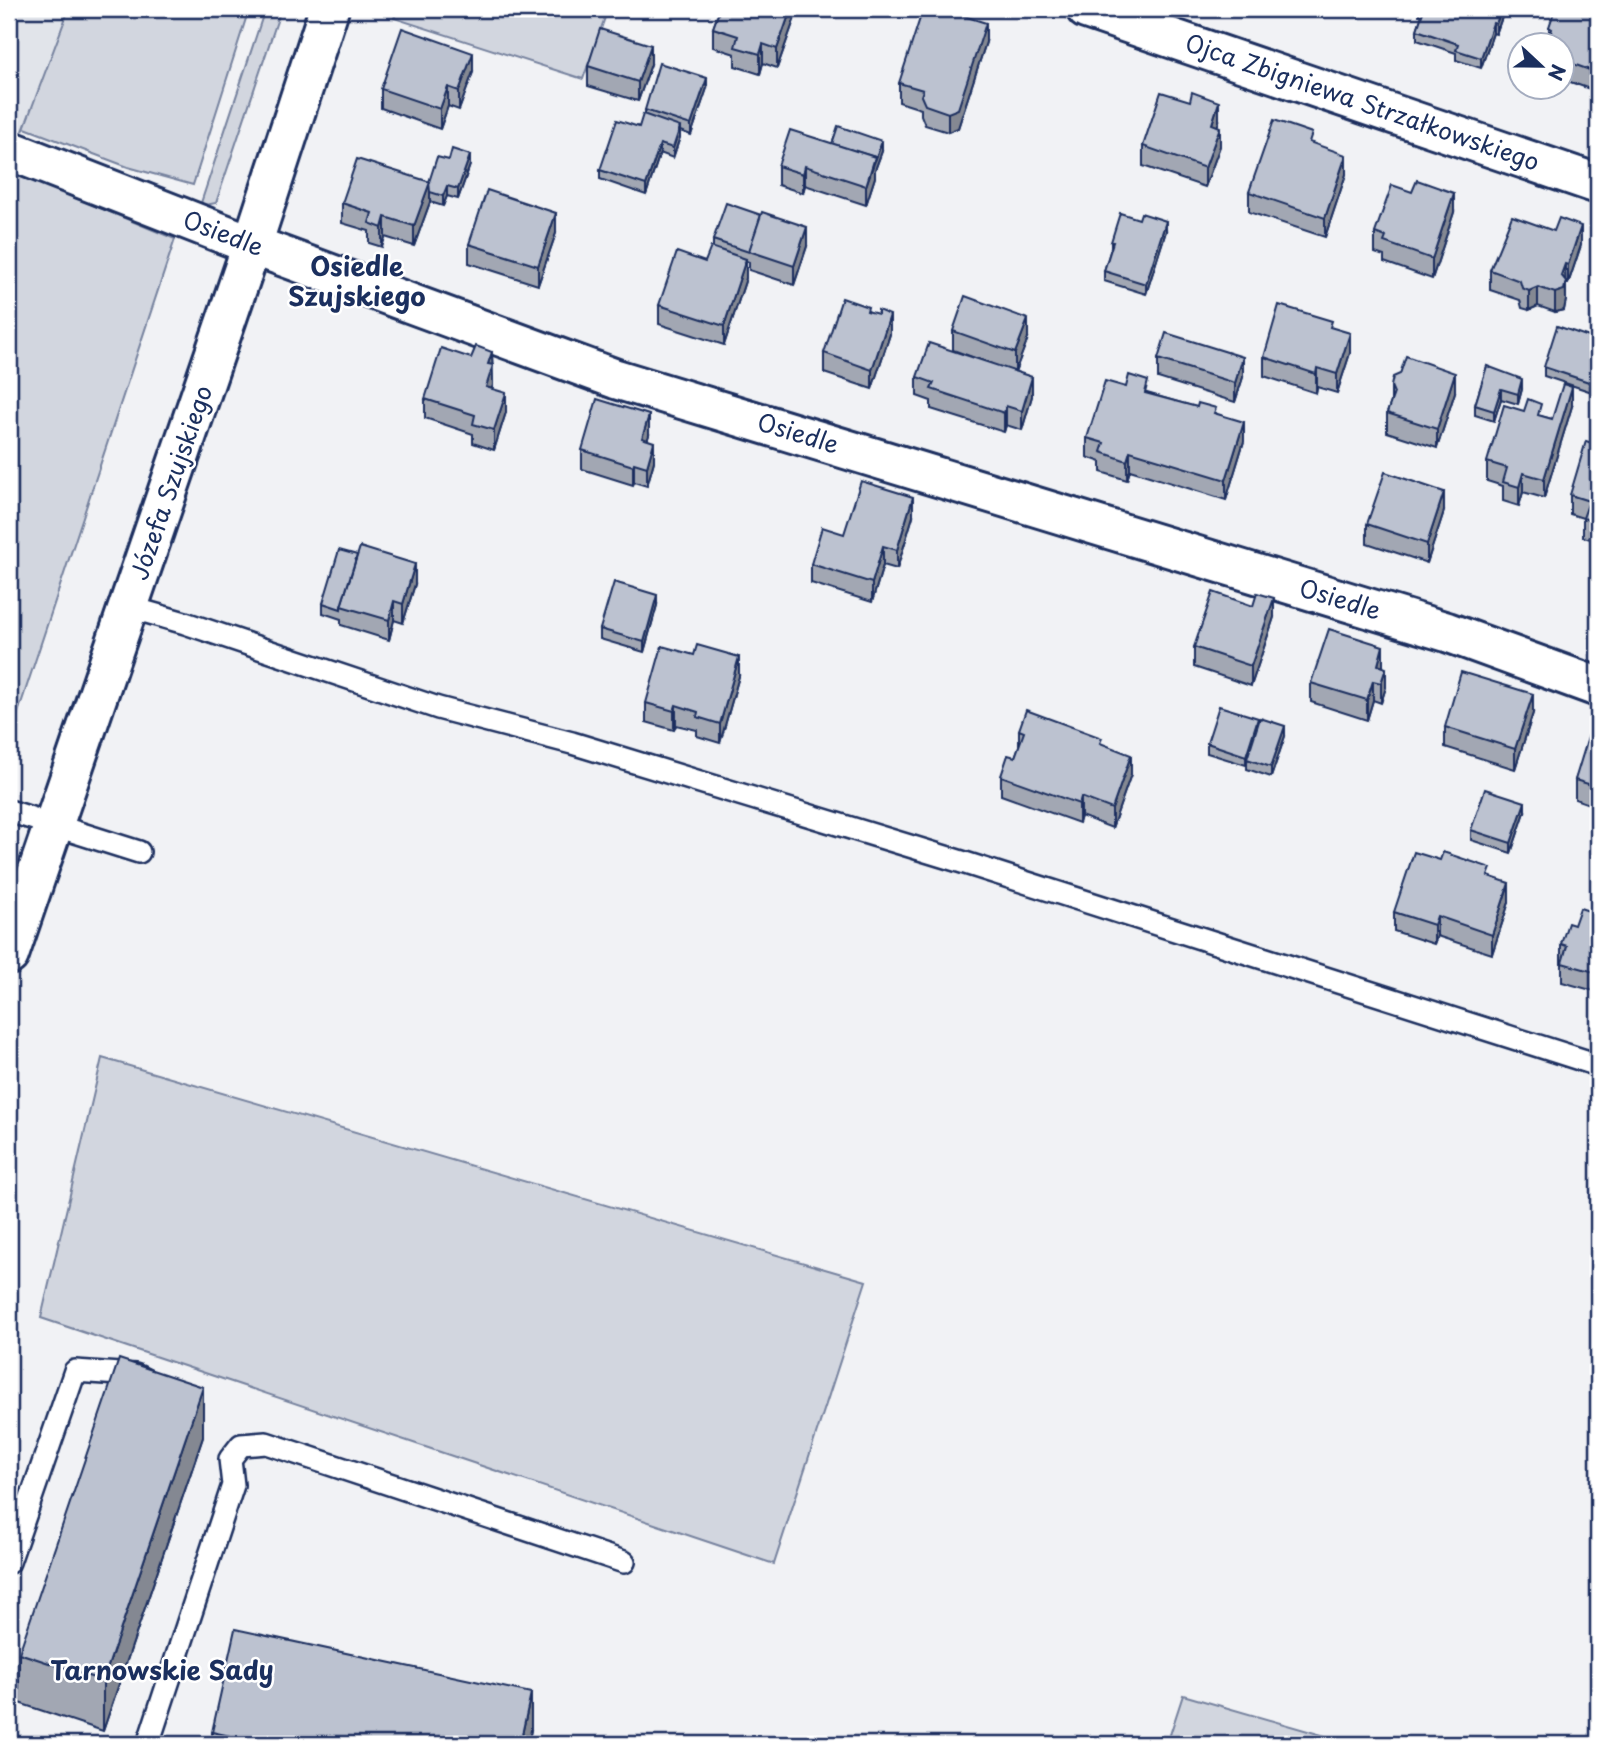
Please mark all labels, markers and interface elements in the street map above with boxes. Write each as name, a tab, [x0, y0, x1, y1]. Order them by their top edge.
street label: Ojca Zbigniewa Strzałkowskiego	[1181, 23, 1545, 179]
north arrow	[1506, 32, 1576, 102]
text: N	[1542, 61, 1573, 85]
street label: Osiedle	[178, 200, 269, 264]
district label: Osiedle Szujskiego	[288, 246, 426, 315]
street label: Józefa Szujskiego	[120, 380, 220, 585]
street label: Osiedle	[753, 403, 844, 462]
street label: Osiedle	[1295, 569, 1386, 628]
district label: Tarnowskie Sady	[50, 1650, 274, 1689]

